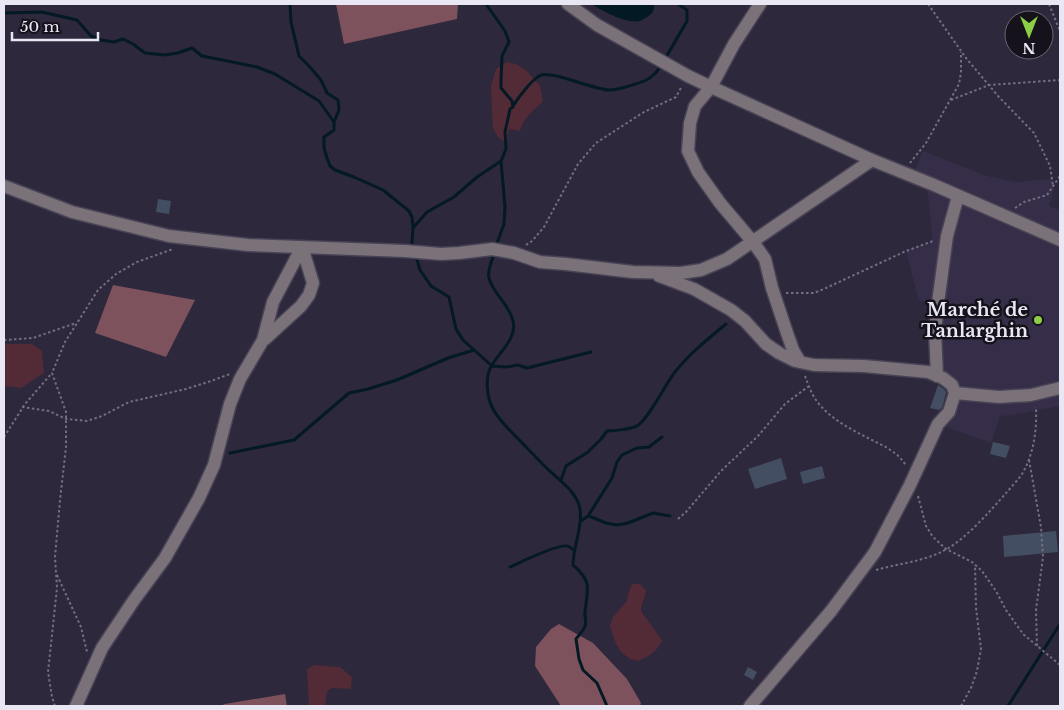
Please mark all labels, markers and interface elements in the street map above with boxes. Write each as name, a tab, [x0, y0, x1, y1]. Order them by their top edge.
scale bar	[12, 10, 99, 42]
north arrow	[1004, 10, 1054, 60]
text: 50 m	[20, 17, 60, 36]
text: N	[1022, 39, 1036, 57]
place label: Marché de Tanlarghin	[921, 299, 1028, 342]
marker: Marché de Tanlarghin	[1032, 314, 1044, 326]

